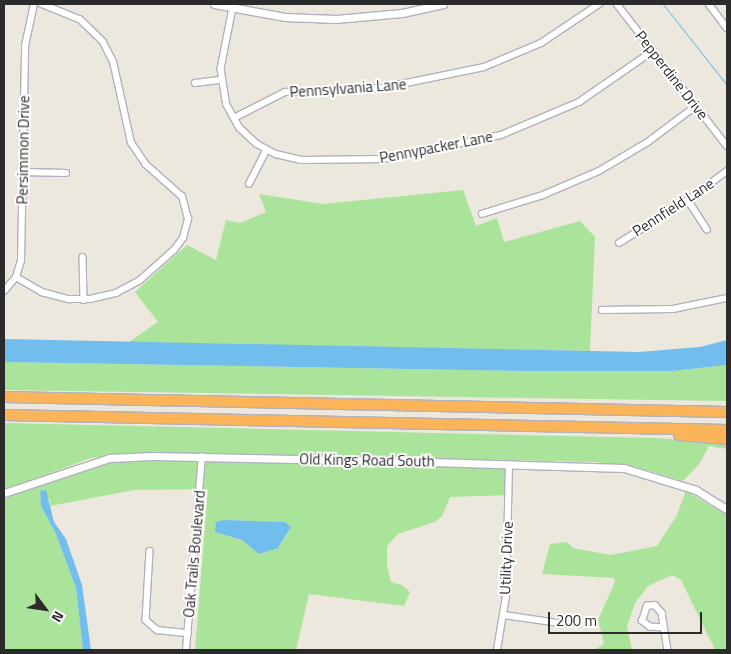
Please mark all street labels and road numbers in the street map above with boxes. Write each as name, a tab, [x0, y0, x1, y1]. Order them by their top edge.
street label: Pepperdine Drive	[632, 27, 712, 123]
street label: Pennsylvania Lane	[289, 75, 407, 101]
street label: Persimmon Drive	[13, 95, 33, 205]
street label: Pennypacker Lane	[378, 127, 494, 167]
street label: Pennfield Lane	[629, 174, 717, 240]
street label: Old Kings Road South	[299, 450, 435, 470]
street label: Oak Trails Boulevard	[179, 490, 209, 618]
street label: Utility Drive	[496, 521, 516, 595]

